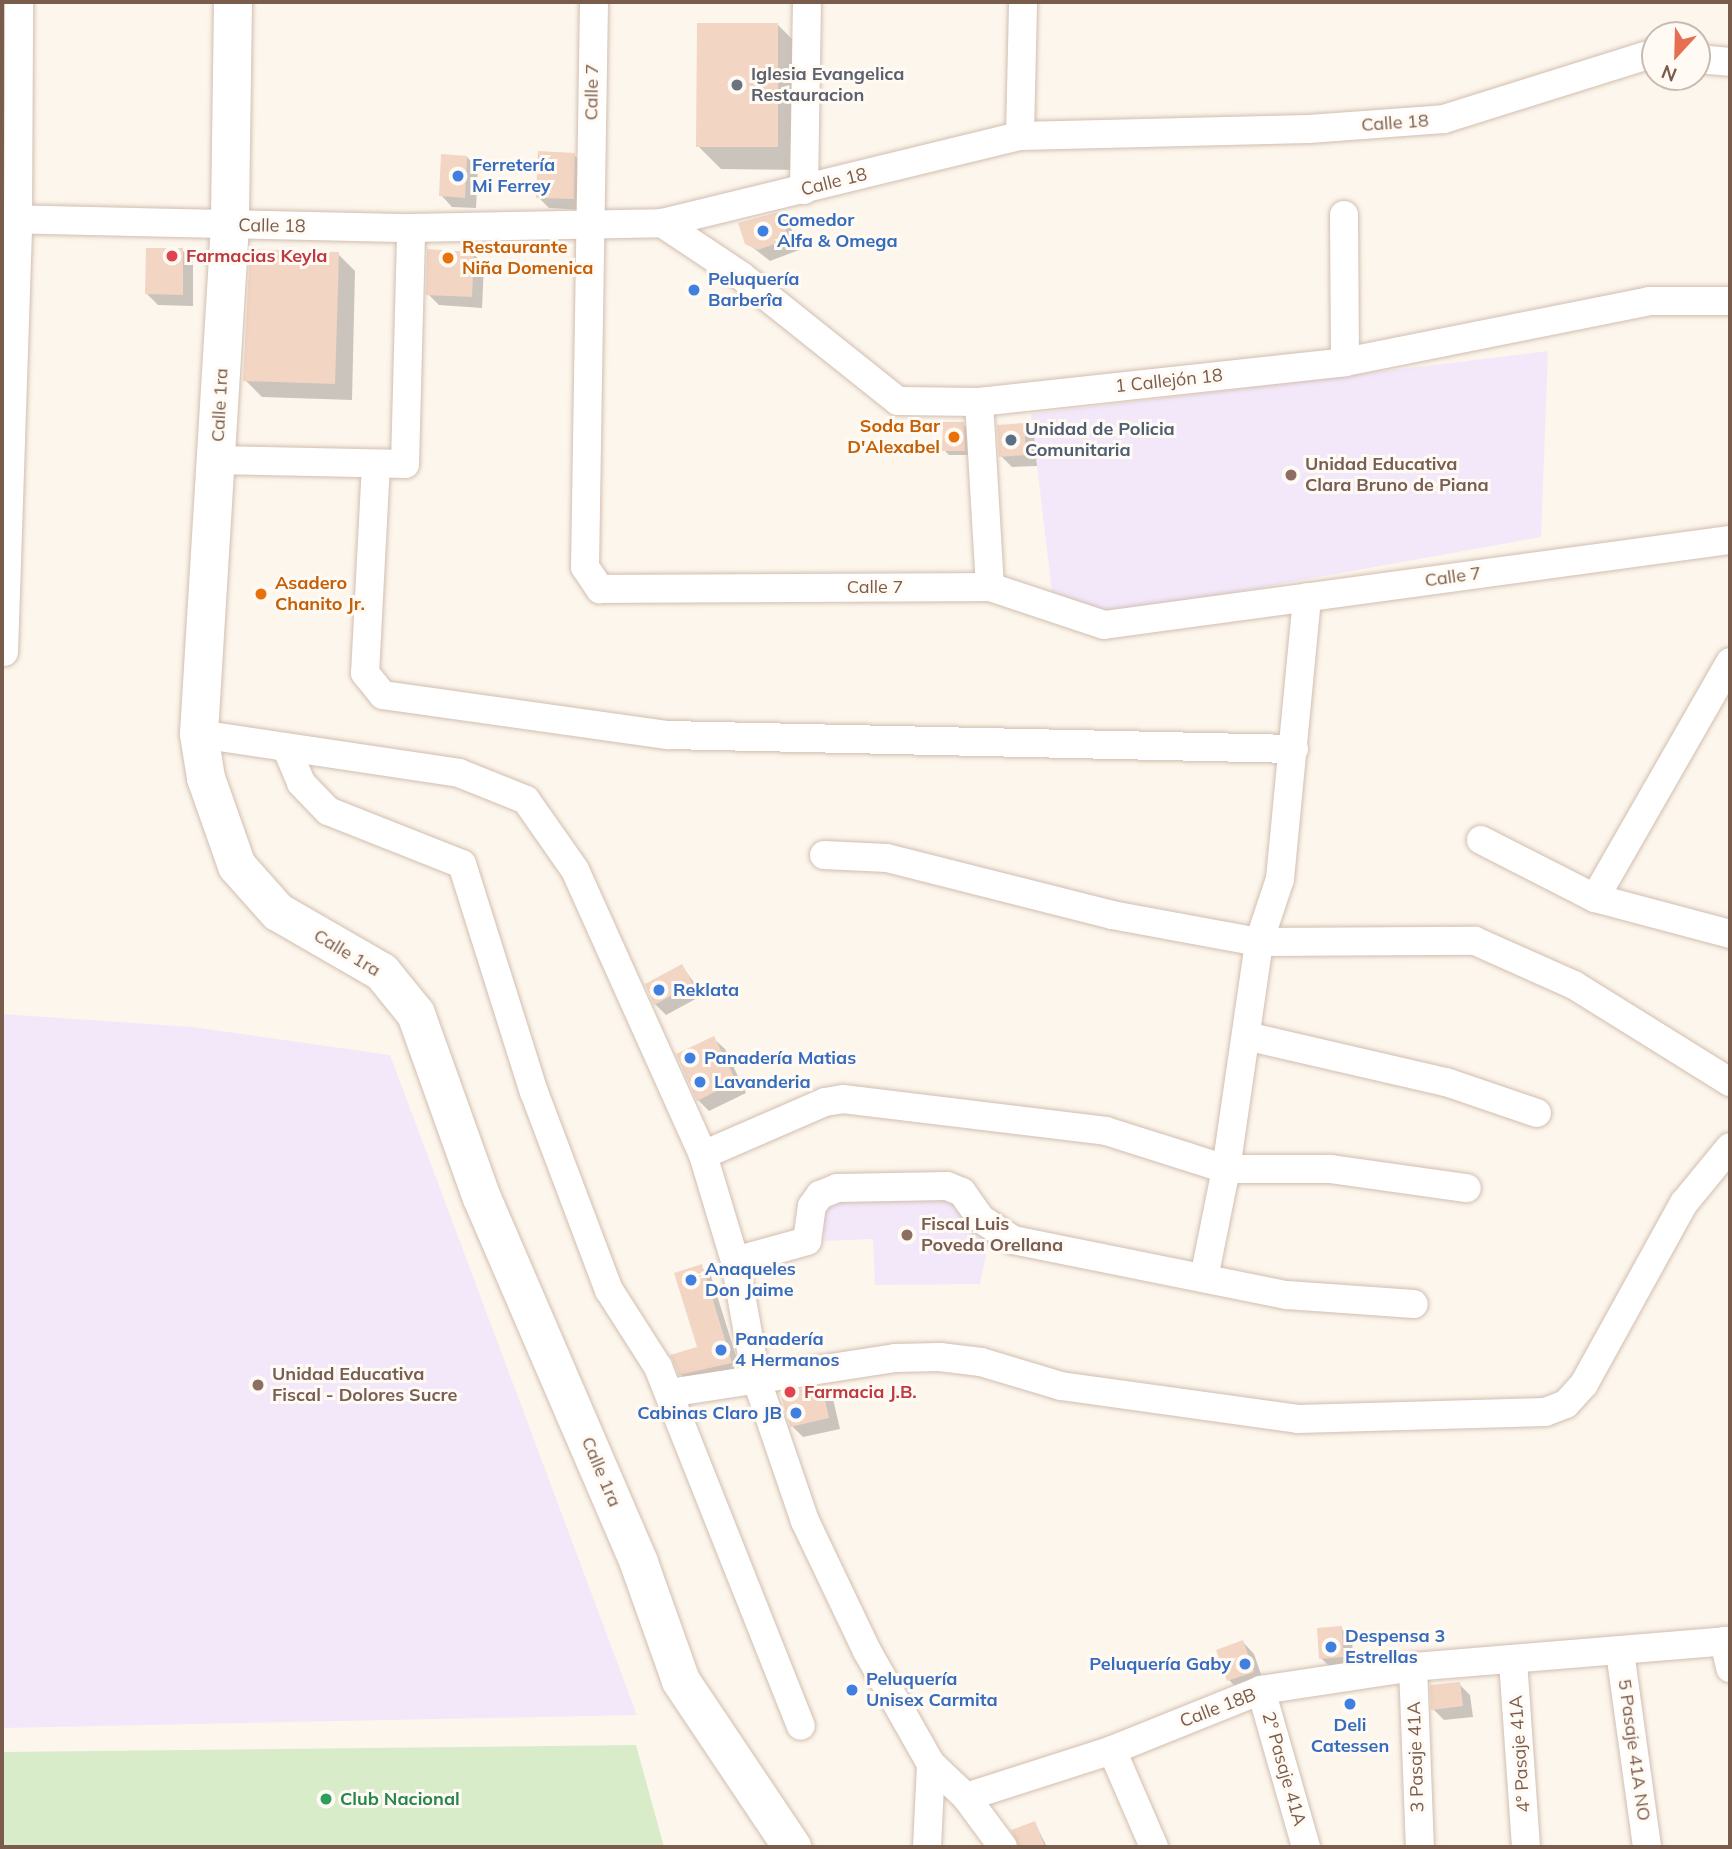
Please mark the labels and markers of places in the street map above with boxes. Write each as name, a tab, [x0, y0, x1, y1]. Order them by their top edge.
place label: Iglesia Evangelica Restauracion	[751, 64, 905, 106]
marker: Iglesia Evangelica Restauracion	[729, 77, 745, 93]
place label: Ferretería Mi Ferrey	[472, 155, 555, 198]
marker: Ferretería Mi Ferrey	[450, 168, 466, 184]
place label: Comedor Alfa & Omega	[777, 210, 898, 252]
marker: Comedor Alfa & Omega	[755, 223, 771, 239]
place label: Restaurante Niña Domenica	[462, 237, 593, 280]
place label: Farmacias Keyla	[186, 245, 327, 267]
marker: Farmacias Keyla	[164, 248, 180, 264]
marker: Restaurante Niña Domenica	[440, 250, 456, 266]
place label: Peluquería Barberîa	[708, 269, 800, 312]
marker: Peluquería Barberîa	[686, 282, 702, 298]
place label: Soda Bar D'Alexabel	[847, 416, 940, 458]
place label: Unidad de Policia Comunitaria	[1025, 419, 1175, 462]
marker: Soda Bar D'Alexabel	[946, 429, 962, 445]
marker: Unidad de Policia Comunitaria	[1003, 432, 1019, 448]
place label: Unidad Educativa Clara Bruno de Piana	[1305, 454, 1489, 496]
marker: Unidad Educativa Clara Bruno de Piana	[1283, 467, 1299, 483]
place label: Asadero Chanito Jr.	[275, 573, 365, 616]
marker: Asadero Chanito Jr.	[253, 586, 269, 602]
place label: Reklata	[673, 979, 739, 1001]
marker: Reklata	[651, 982, 667, 998]
place label: Panadería Matias	[704, 1047, 856, 1069]
marker: Panadería Matias	[682, 1050, 698, 1066]
place label: Lavanderia	[714, 1071, 811, 1093]
marker: Lavanderia	[692, 1074, 708, 1090]
place label: Fiscal Luis Poveda Orellana	[921, 1214, 1063, 1256]
marker: Fiscal Luis Poveda Orellana	[899, 1227, 915, 1243]
place label: Anaqueles Don Jaime	[705, 1259, 796, 1302]
marker: Anaqueles Don Jaime	[683, 1272, 699, 1288]
place label: Panadería 4 Hermanos	[735, 1329, 839, 1372]
marker: Panadería 4 Hermanos	[713, 1342, 729, 1358]
place label: Unidad Educativa Fiscal - Dolores Sucre	[272, 1364, 457, 1406]
marker: Unidad Educativa Fiscal - Dolores Sucre	[250, 1377, 266, 1393]
place label: Farmacia J.B.	[804, 1381, 917, 1403]
marker: Farmacia J.B.	[782, 1384, 798, 1400]
place label: Cabinas Claro JB	[637, 1402, 782, 1424]
marker: Cabinas Claro JB	[788, 1405, 804, 1421]
place label: Despensa 3 Estrellas	[1345, 1626, 1445, 1668]
marker: Despensa 3 Estrellas	[1323, 1639, 1339, 1655]
place label: Peluquería Gaby	[1089, 1653, 1231, 1675]
marker: Peluquería Gaby	[1237, 1656, 1253, 1672]
place label: Peluquería Unisex Carmita	[866, 1669, 998, 1712]
marker: Peluquería Unisex Carmita	[844, 1682, 860, 1698]
marker: Deli Catessen	[1342, 1696, 1358, 1712]
place label: Deli Catessen	[1311, 1715, 1389, 1758]
place label: Club Nacional	[340, 1788, 460, 1810]
marker: Club Nacional	[318, 1791, 334, 1807]

